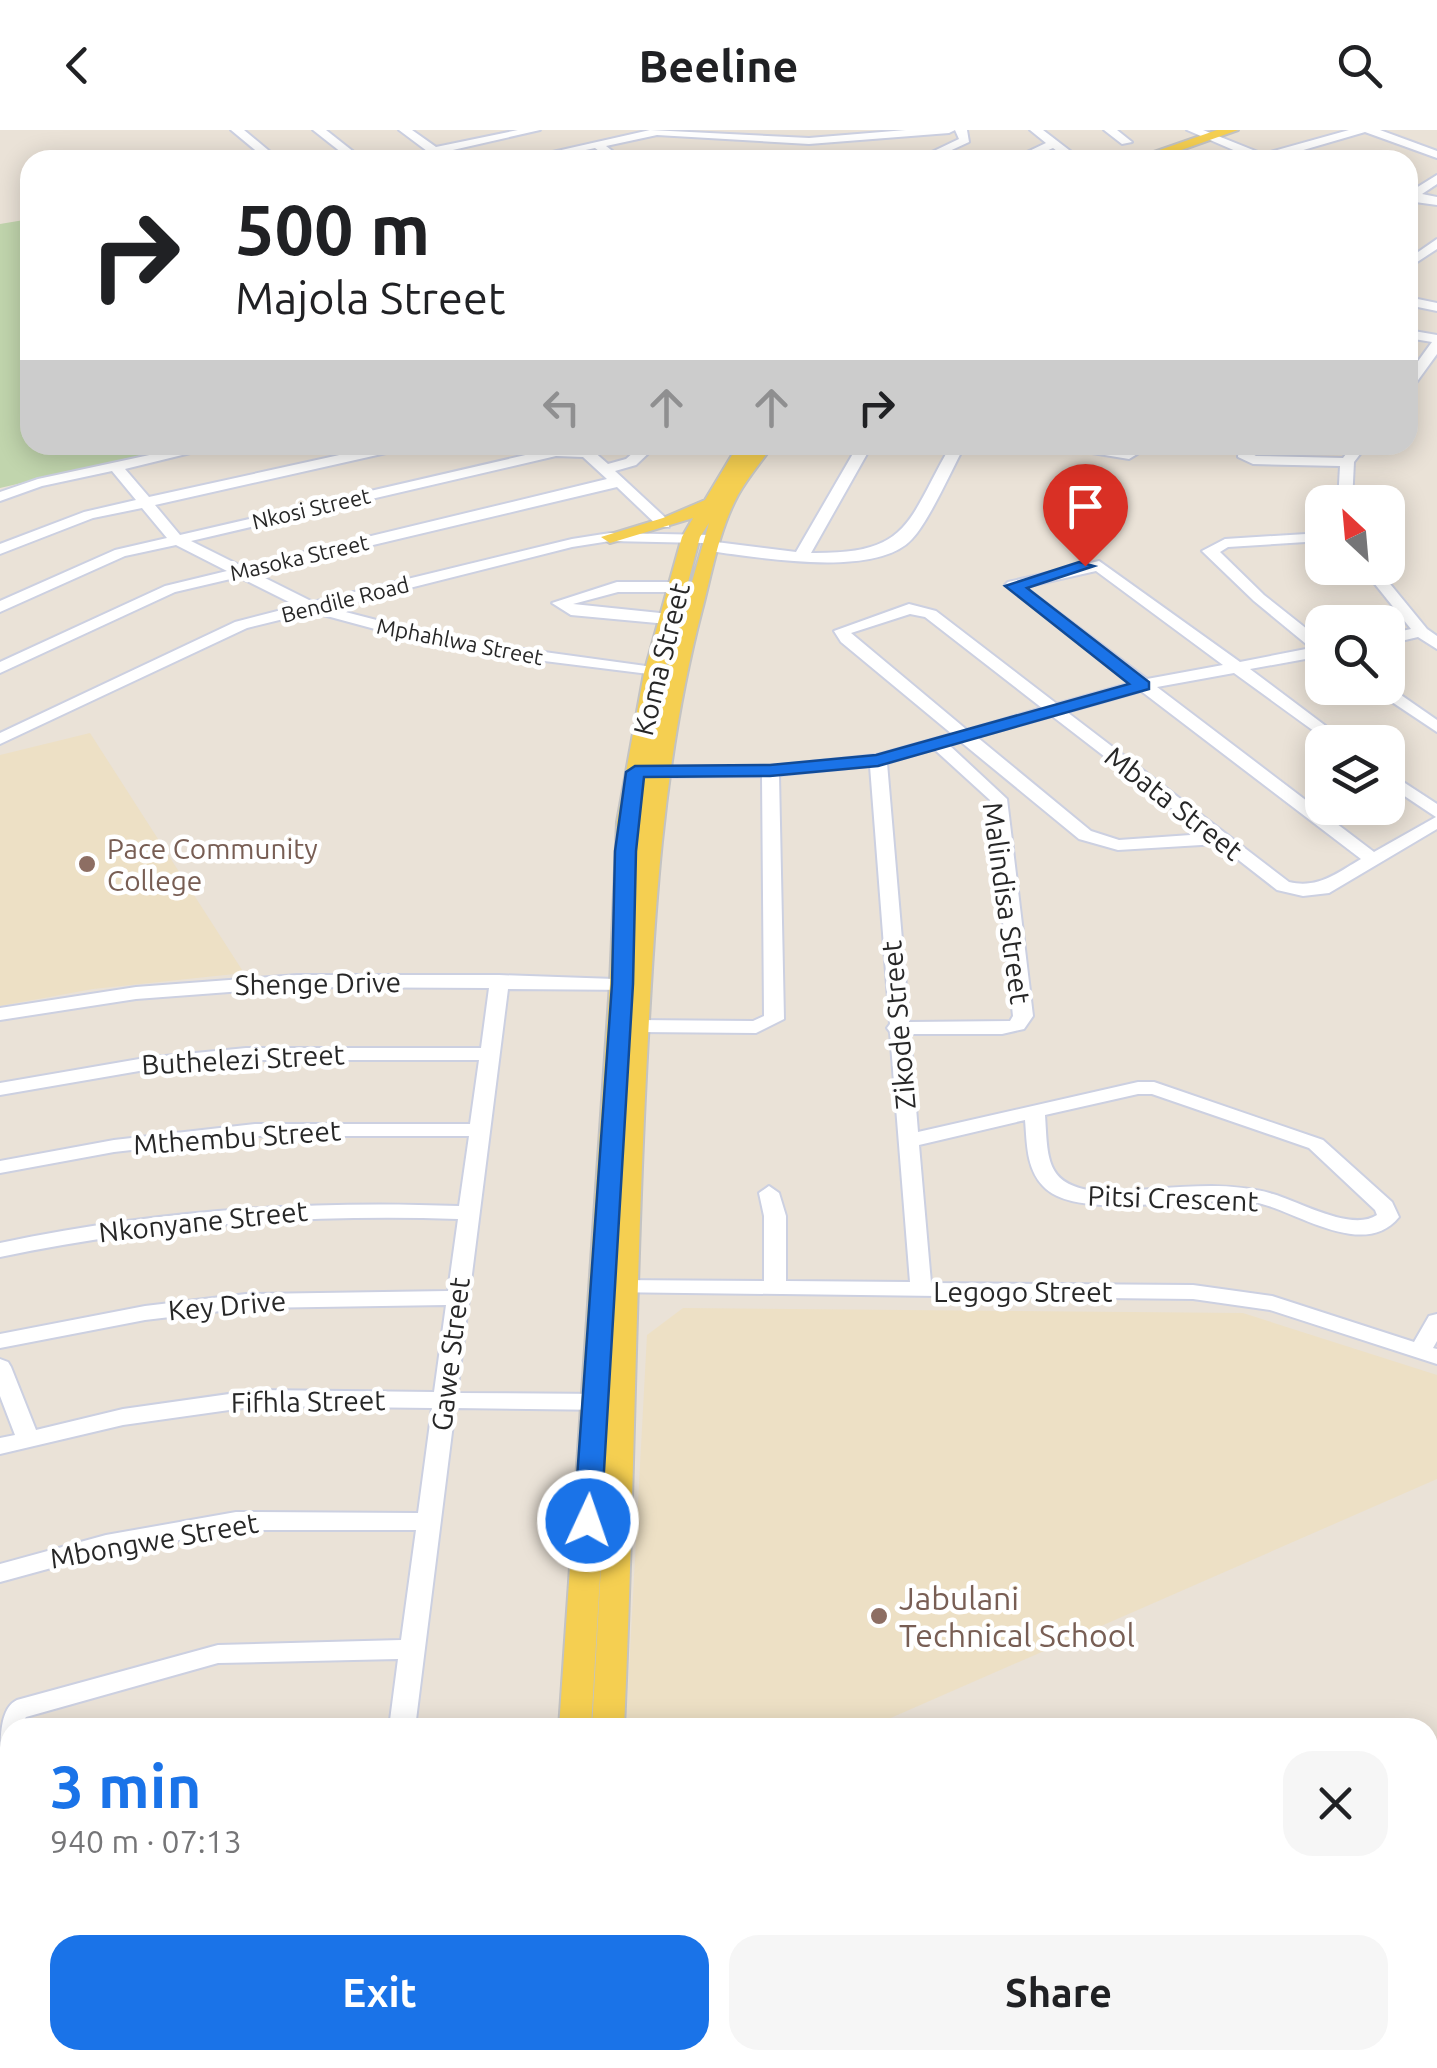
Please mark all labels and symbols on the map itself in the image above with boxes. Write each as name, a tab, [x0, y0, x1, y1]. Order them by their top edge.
pin	[1043, 464, 1128, 567]
street label: Nkosi Street	[249, 482, 373, 534]
north arrow	[1305, 485, 1405, 585]
street label: Masoka Street	[227, 529, 371, 585]
street label: Bendile Road	[279, 571, 411, 627]
street label: Koma Street	[627, 579, 695, 739]
street label: Mphahlwa Street	[375, 613, 546, 669]
street label: Mbata Street	[1099, 740, 1249, 866]
street label: Malindisa Street	[978, 800, 1036, 1006]
place label: Pace Community College	[107, 833, 318, 896]
marker: Pace Community College	[76, 853, 98, 875]
street label: Zikode Street	[875, 939, 921, 1111]
street label: Shenge Drive	[235, 966, 401, 1000]
street label: Buthelezi Street	[141, 1038, 345, 1080]
street label: Mthembu Street	[132, 1114, 342, 1160]
street label: Pitsi Crescent	[1087, 1180, 1259, 1216]
street label: Nkonyane Street	[97, 1195, 309, 1247]
street label: Gawe Street	[425, 1275, 475, 1433]
street label: Legogo Street	[933, 1276, 1113, 1307]
street label: Key Drive	[167, 1284, 287, 1326]
street label: Fifhla Street	[230, 1384, 386, 1418]
position arrow	[536, 1469, 640, 1573]
street label: Mbongwe Street	[47, 1506, 261, 1574]
place label: Jabulani Technical School	[899, 1580, 1135, 1653]
marker: Jabulani Technical School	[868, 1605, 890, 1627]

